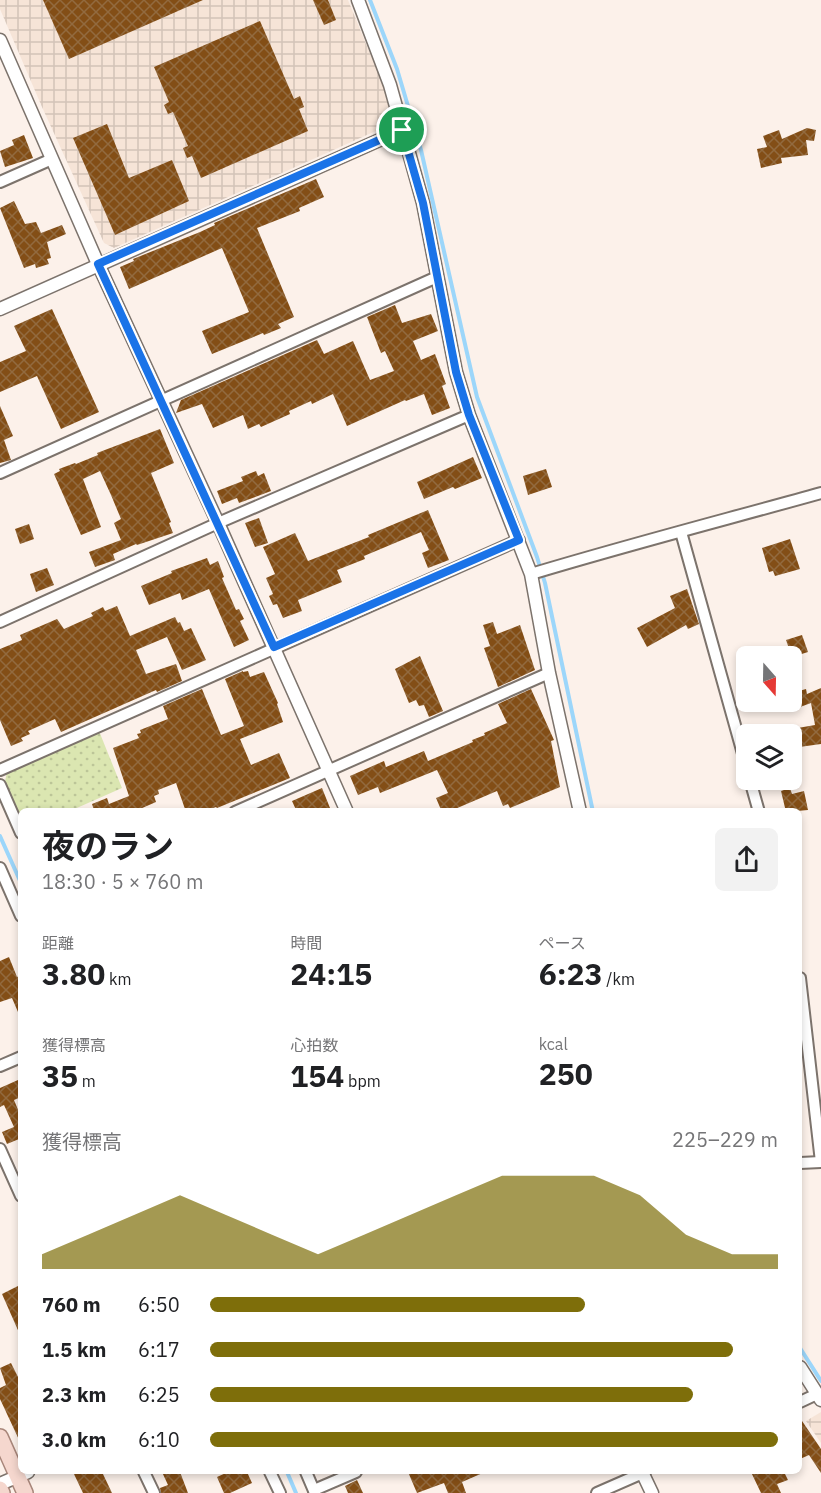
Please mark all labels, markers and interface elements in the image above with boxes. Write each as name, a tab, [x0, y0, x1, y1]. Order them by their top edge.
pin	[376, 104, 427, 155]
icon: arrive	[385, 113, 418, 146]
north arrow	[736, 646, 802, 712]
map controls	[736, 646, 802, 790]
button: layers	[736, 724, 802, 790]
text: 夜のラン	[42, 824, 174, 867]
button: share	[715, 828, 778, 891]
text: 18:30 · 5 × 760 m	[42, 868, 203, 895]
text: 距離	[42, 933, 74, 953]
text: 時間	[290, 933, 322, 953]
text: ペース	[539, 933, 586, 953]
text: 3.80	[42, 954, 105, 993]
text: 24:15	[290, 954, 372, 993]
text: 6:23	[539, 954, 603, 993]
text: km	[105, 969, 132, 989]
text: /km	[603, 969, 635, 989]
text: kcal	[539, 1034, 568, 1054]
text: 獲得標高	[42, 1035, 106, 1055]
text: 心拍数	[290, 1035, 338, 1055]
text: 250	[539, 1054, 593, 1093]
text: 35	[42, 1056, 78, 1095]
text: 154	[290, 1056, 344, 1095]
text: m	[78, 1071, 96, 1091]
text: bpm	[344, 1071, 381, 1091]
text: 225–229 m	[672, 1126, 778, 1153]
text: 獲得標高	[42, 1128, 122, 1155]
text: 760 m	[42, 1291, 101, 1318]
text: 6:50	[138, 1291, 180, 1318]
text: 1.5 km	[42, 1336, 106, 1363]
text: 6:17	[138, 1336, 180, 1363]
text: 2.3 km	[42, 1381, 106, 1408]
text: 6:25	[138, 1381, 180, 1408]
text: 3.0 km	[42, 1426, 106, 1453]
text: 6:10	[138, 1426, 180, 1453]

